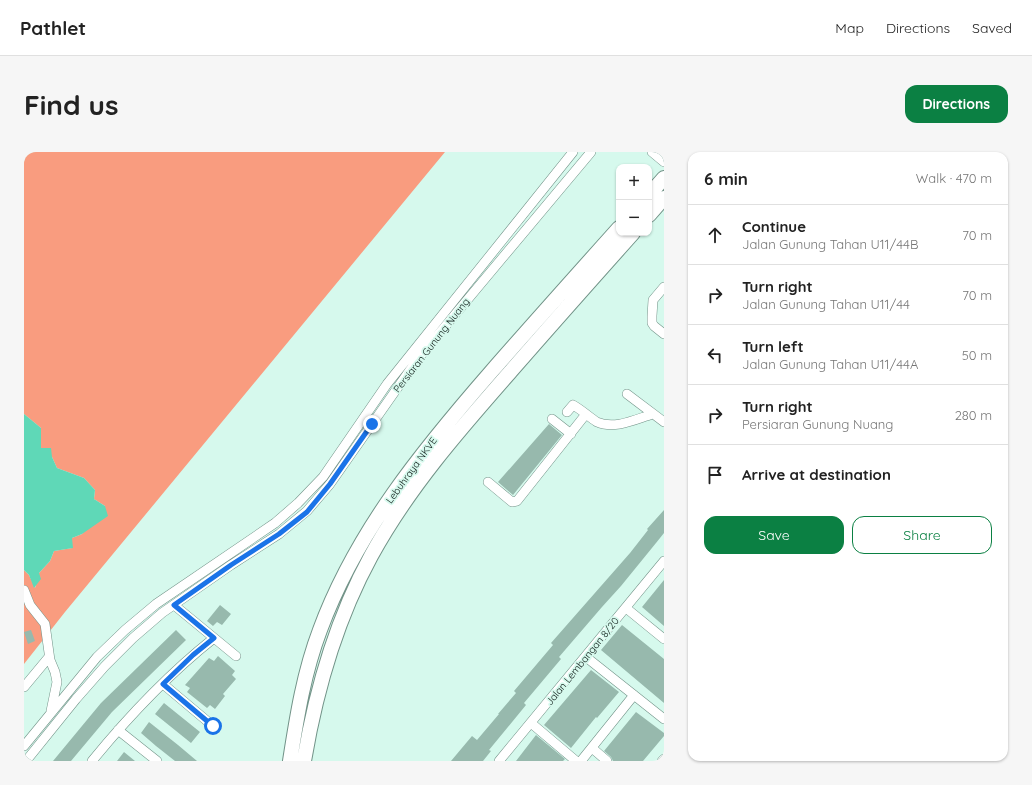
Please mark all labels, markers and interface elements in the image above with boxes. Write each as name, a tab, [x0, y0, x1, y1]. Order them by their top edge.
text: Pathlet	[20, 16, 86, 40]
text: Map	[835, 19, 864, 37]
text: Directions	[886, 19, 950, 37]
text: Saved	[972, 19, 1012, 37]
button: Directions	[905, 85, 1008, 123]
text: Find us	[24, 87, 118, 122]
map controls	[616, 164, 652, 236]
button: +	[616, 164, 652, 200]
text: 6 min	[704, 168, 748, 189]
text: Walk · 470 m	[916, 170, 992, 186]
button: −	[616, 200, 652, 236]
text: Continue	[742, 217, 806, 236]
icon: ahead	[704, 224, 726, 246]
text: 70 m	[962, 227, 992, 243]
text: Jalan Gunung Tahan U11/44B	[742, 236, 918, 252]
text: Turn right	[742, 277, 813, 296]
icon: right	[704, 284, 726, 306]
text: 70 m	[962, 287, 992, 303]
street label: Persiaran Gunung Nuang	[390, 295, 472, 395]
text: Jalan Gunung Tahan U11/44	[742, 296, 910, 312]
text: Turn left	[742, 337, 804, 356]
icon: left	[704, 344, 726, 366]
text: 50 m	[962, 347, 992, 363]
text: Jalan Gunung Tahan U11/44A	[742, 356, 918, 372]
text: Turn right	[742, 397, 813, 416]
icon: right	[704, 404, 726, 426]
text: 280 m	[955, 407, 992, 423]
route end	[363, 415, 381, 433]
text: Persiaran Gunung Nuang	[742, 416, 893, 432]
street label: Lebuhraya NKVE	[383, 434, 440, 506]
icon: arrive	[704, 464, 726, 486]
text: Arrive at destination	[742, 465, 891, 484]
button: Save	[704, 516, 844, 554]
button: Share	[852, 516, 992, 554]
street label: Jalan Lembangan 8/20	[543, 615, 622, 708]
route start	[204, 717, 222, 735]

